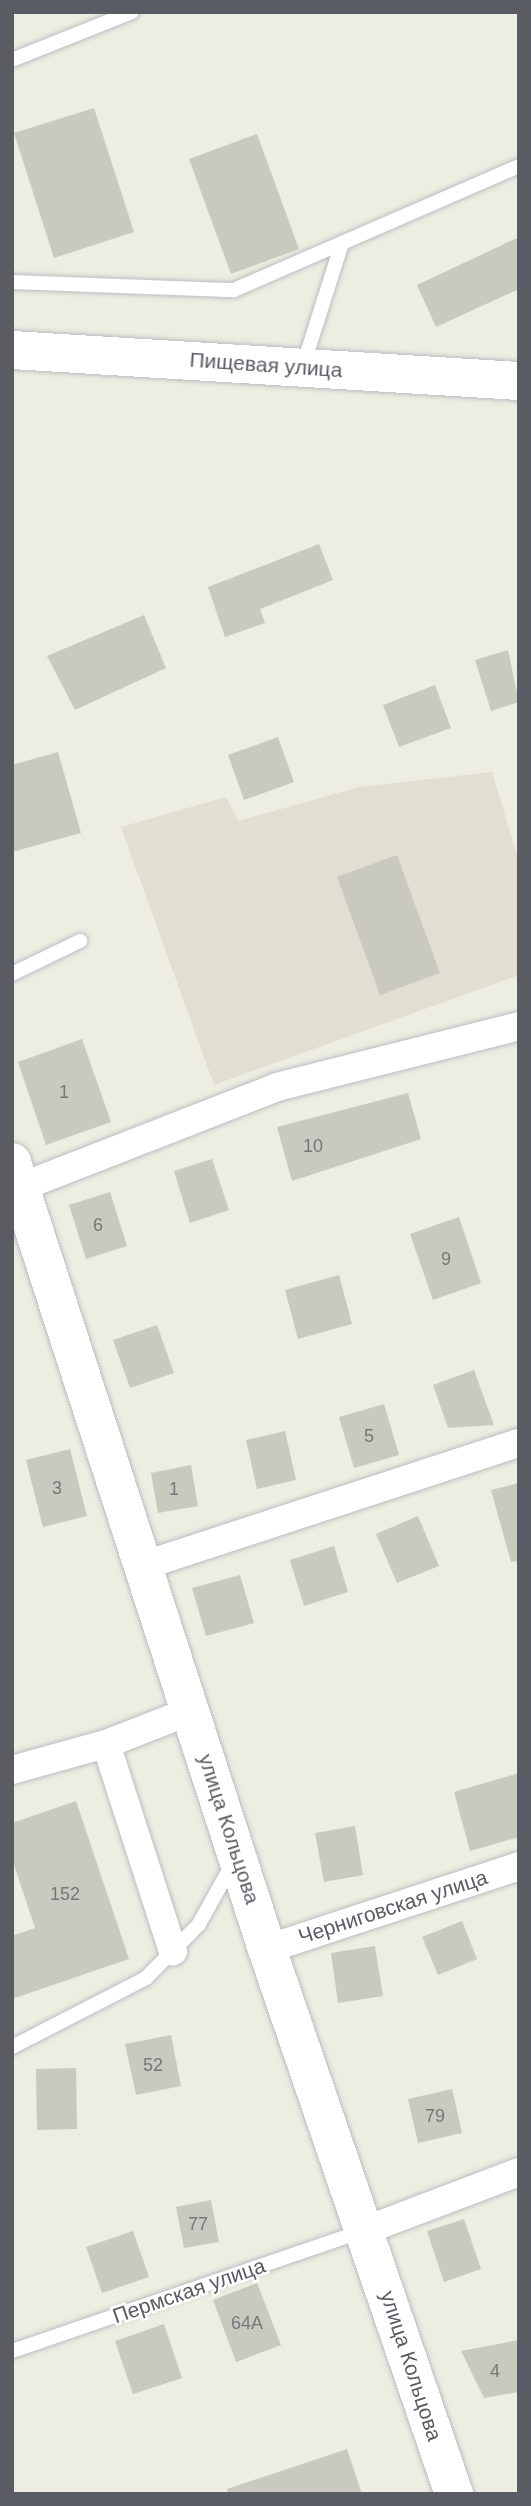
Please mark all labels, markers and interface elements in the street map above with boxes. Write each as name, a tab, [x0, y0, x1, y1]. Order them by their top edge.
street label: Пищевая улица	[189, 347, 343, 383]
house number: 1	[59, 1081, 69, 1103]
house number: 10	[303, 1135, 323, 1157]
house number: 6	[93, 1214, 103, 1236]
house number: 9	[441, 1248, 451, 1270]
house number: 5	[364, 1425, 374, 1447]
house number: 3	[52, 1477, 62, 1499]
house number: 1	[169, 1478, 179, 1500]
street label: улица Кольцова	[193, 1751, 265, 1907]
street label: Черниговская улица	[295, 1865, 491, 1949]
house number: 152	[50, 1883, 80, 1905]
house number: 52	[143, 2054, 163, 2076]
house number: 79	[425, 2105, 445, 2127]
house number: 77	[188, 2213, 208, 2235]
street label: Пермская улица	[109, 2253, 269, 2329]
street label: улица Кольцова	[375, 2288, 447, 2444]
house number: 64А	[231, 2312, 263, 2334]
house number: 4	[490, 2360, 500, 2382]

